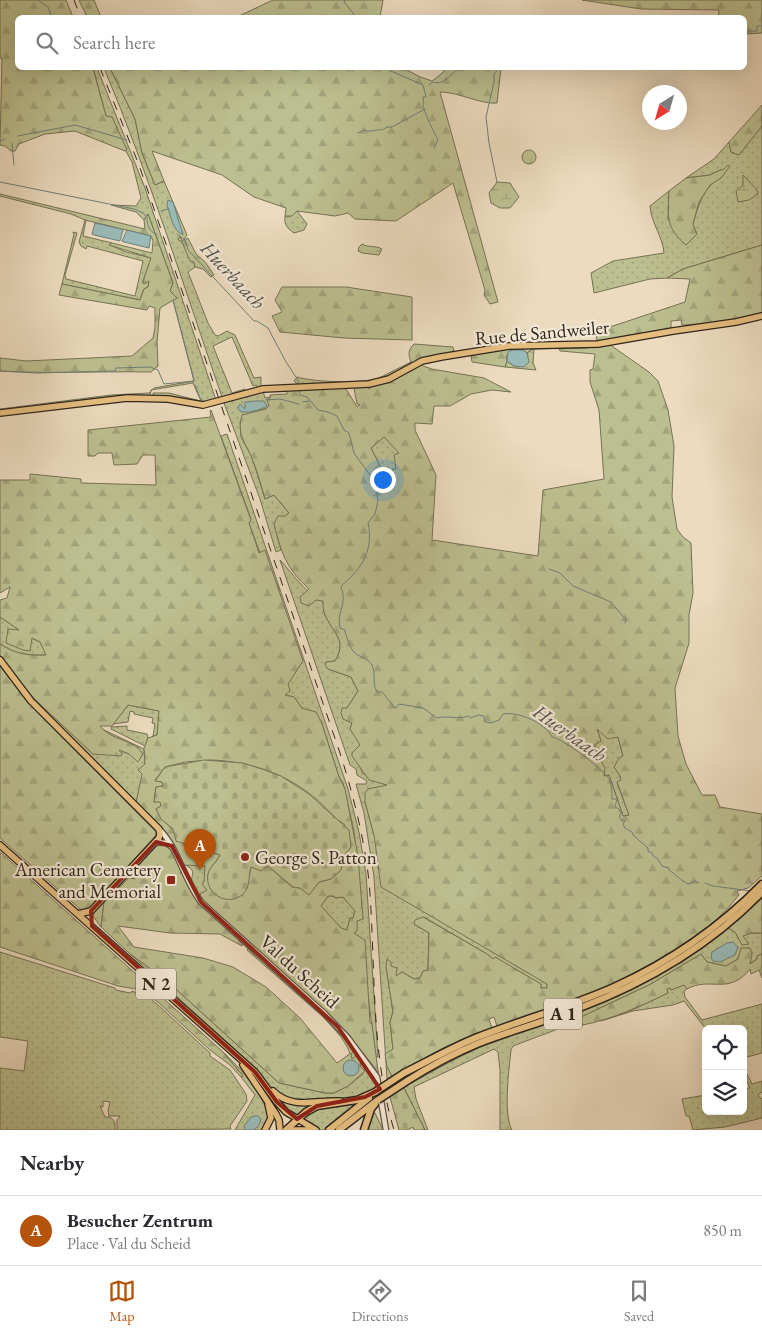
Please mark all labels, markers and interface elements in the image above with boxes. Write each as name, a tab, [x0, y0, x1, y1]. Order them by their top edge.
search box	[15, 15, 747, 70]
icon: search	[33, 29, 61, 57]
text: Search here	[73, 30, 155, 55]
north arrow	[642, 85, 687, 130]
water label: Huerbaach	[194, 235, 271, 315]
street label: Rue de Sandweiler	[474, 314, 611, 351]
your location	[370, 467, 396, 493]
water label: Huerbaach	[528, 698, 612, 768]
pin: A	[184, 829, 216, 870]
place label: George S. Patton	[255, 845, 377, 870]
marker: George S. Patton	[239, 851, 251, 863]
place label: American Cemetery and Memorial	[14, 857, 162, 904]
marker: American Cemetery and Memorial	[165, 874, 177, 886]
street label: Val du Scheid	[255, 929, 345, 1014]
road number: N 2	[136, 969, 176, 1000]
road number: A 1	[544, 999, 582, 1030]
map controls	[702, 1025, 747, 1115]
button: locate	[702, 1025, 747, 1070]
button: layers	[702, 1070, 747, 1115]
text: Nearby	[20, 1149, 84, 1176]
text: Besucher Zentrum	[67, 1208, 213, 1233]
text: A	[30, 1220, 42, 1241]
text: 850 m	[703, 1220, 742, 1241]
text: Place · Val du Scheid	[67, 1233, 191, 1254]
tab: Map	[108, 1277, 136, 1325]
tab: Directions	[352, 1277, 408, 1325]
tab: Saved	[624, 1277, 654, 1325]

